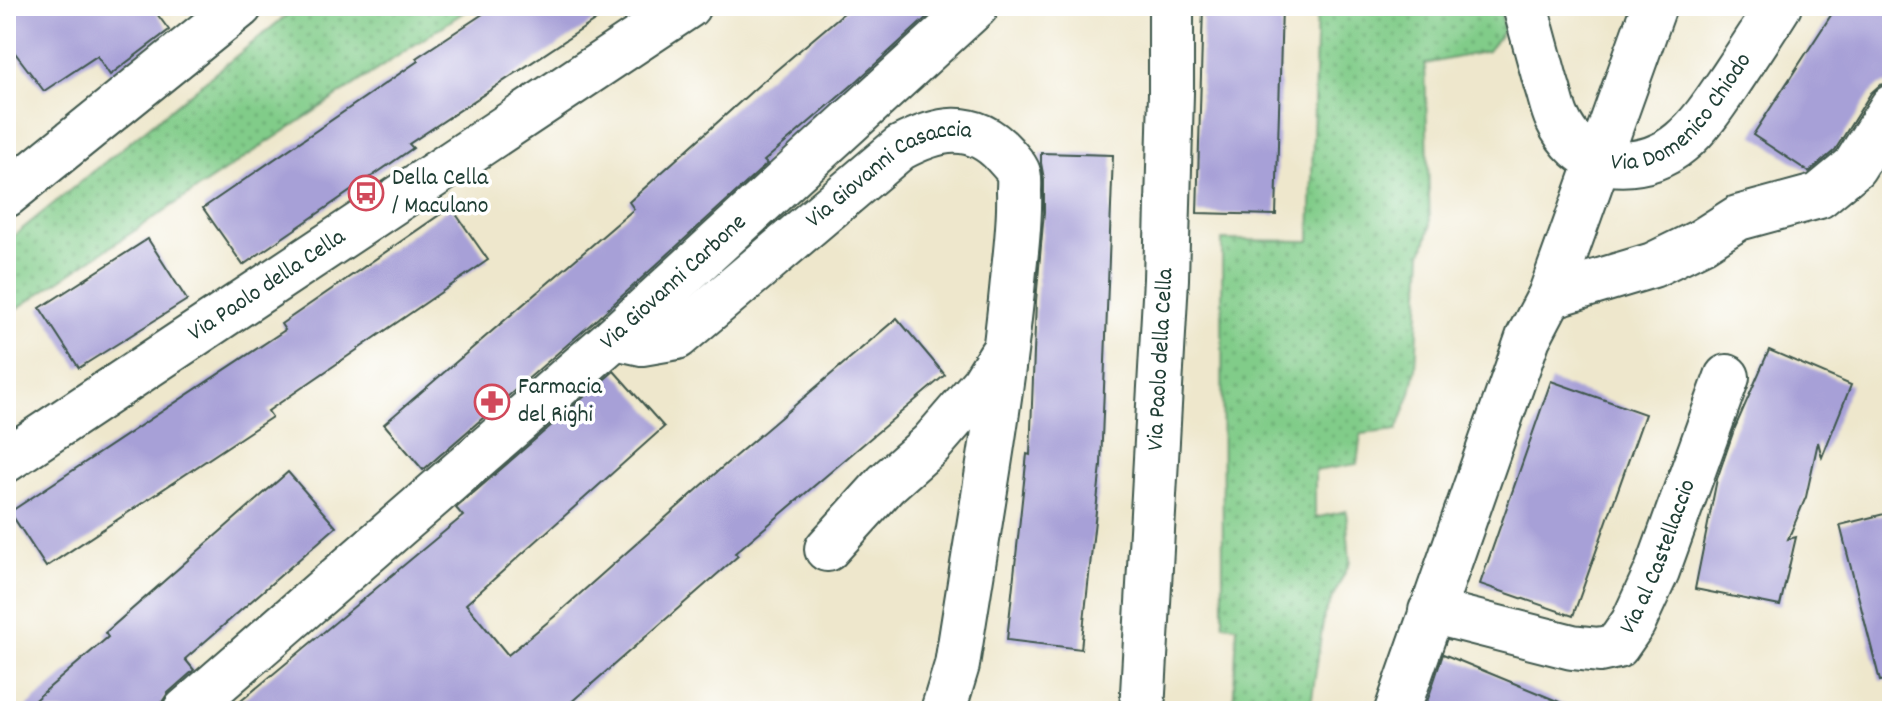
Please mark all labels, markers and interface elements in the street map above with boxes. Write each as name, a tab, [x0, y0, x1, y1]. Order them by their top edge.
street label: Via Domenico Chiodo	[1610, 46, 1761, 181]
street label: Via Giovanni Casaccia	[799, 114, 975, 237]
place label: Della Cella / Maculano	[392, 162, 489, 224]
bus stop icon: Della Cella / Maculano	[347, 174, 385, 212]
street label: Via Giovanni Carbone	[593, 207, 755, 359]
street label: Via Paolo della Cella	[182, 221, 353, 351]
street label: Via Paolo della Cella	[1139, 267, 1183, 452]
place label: Farmacia del Righi	[518, 371, 603, 433]
pharmacy icon: Farmacia del Righi	[473, 383, 511, 421]
street label: Via al Castellaccio	[1612, 475, 1706, 642]

